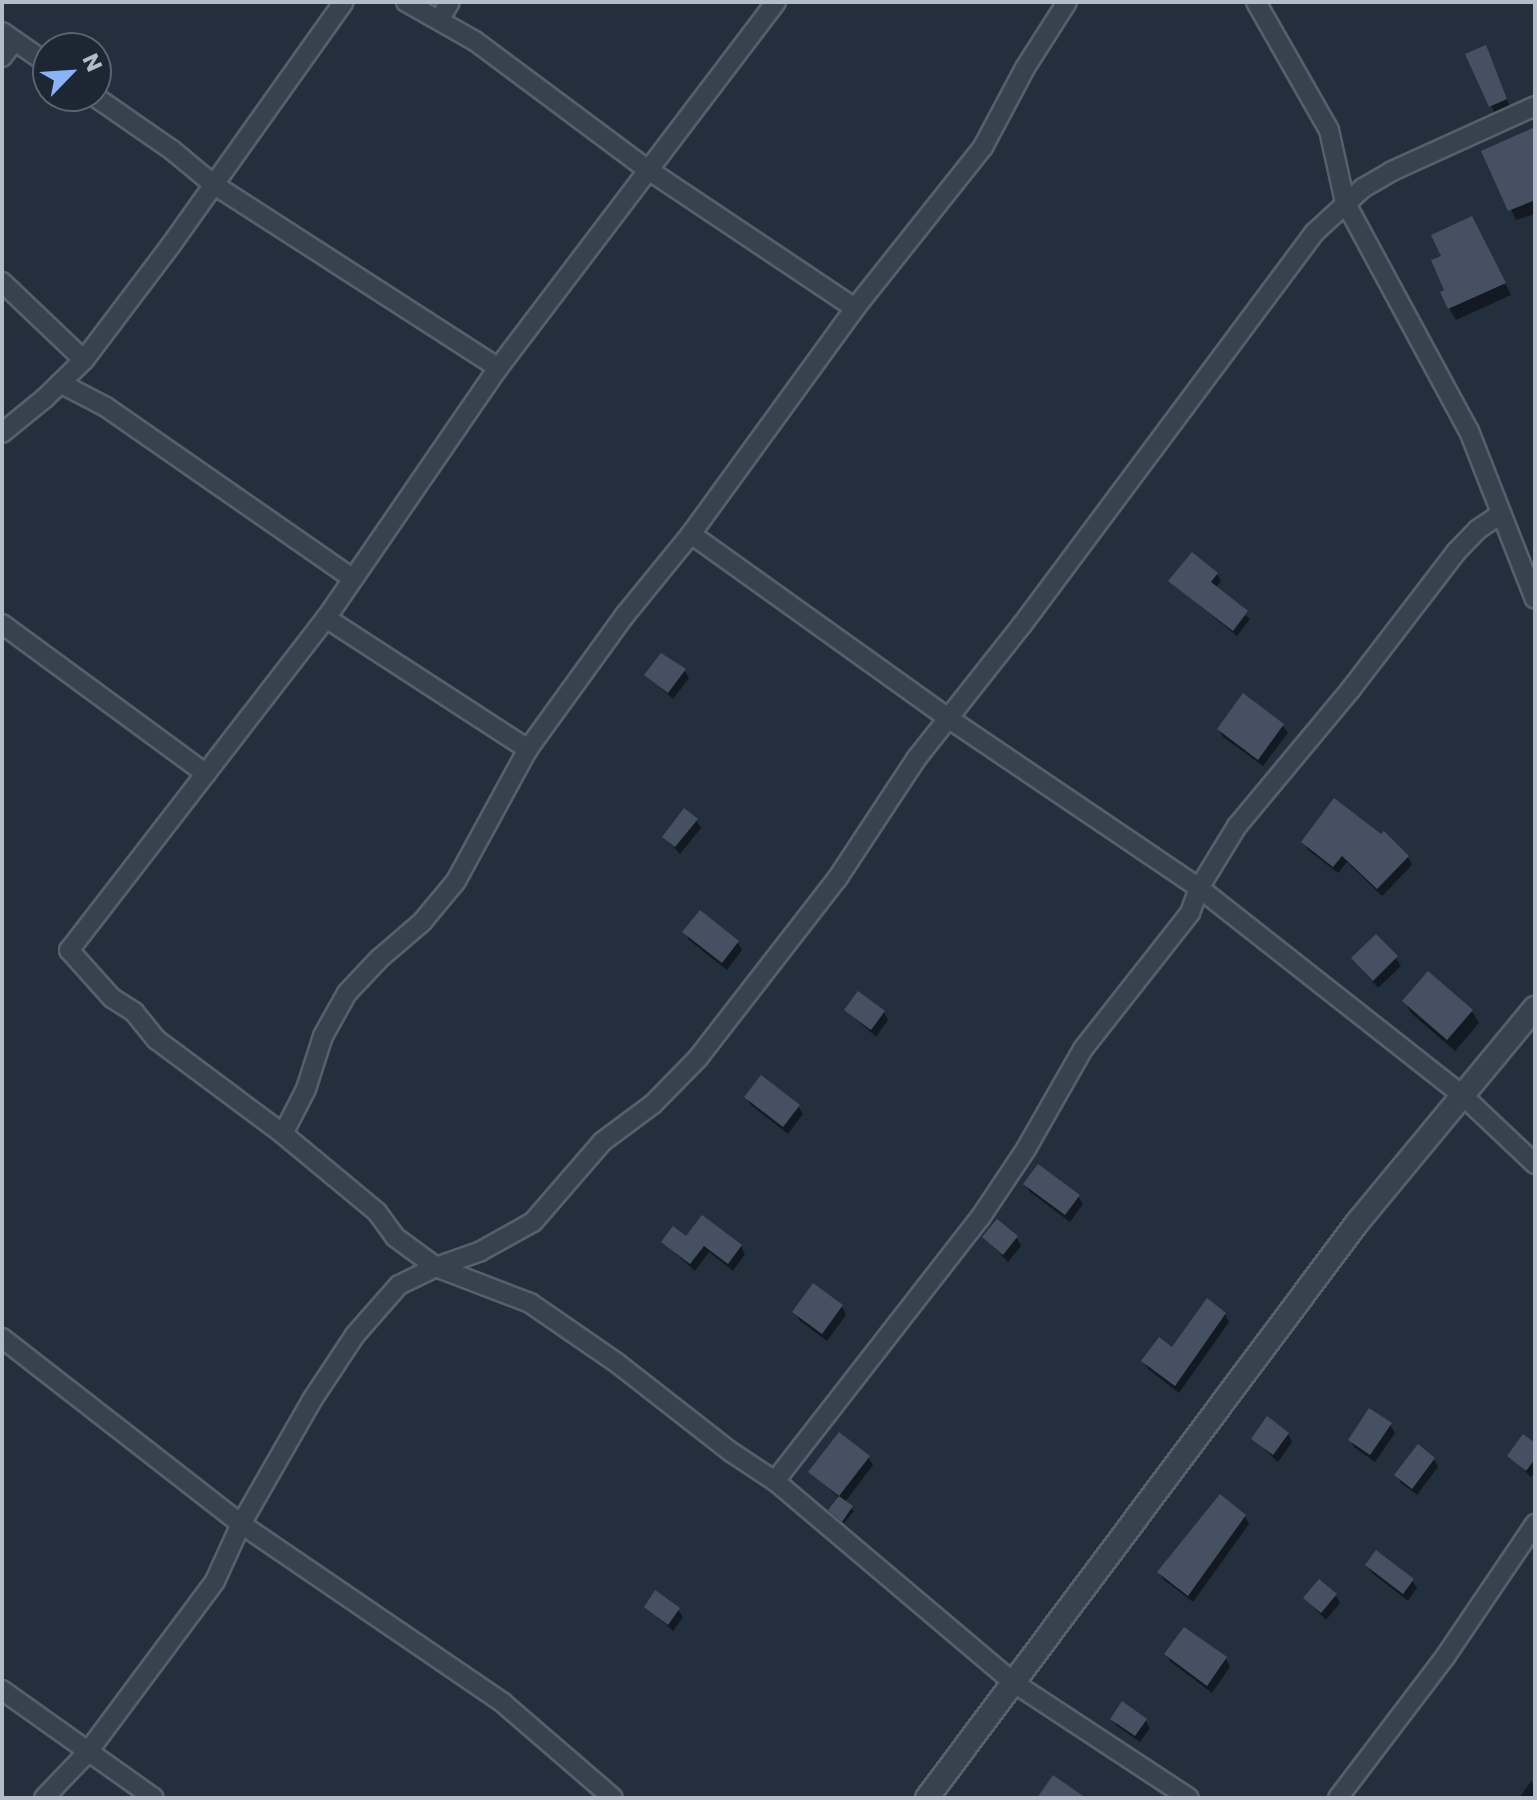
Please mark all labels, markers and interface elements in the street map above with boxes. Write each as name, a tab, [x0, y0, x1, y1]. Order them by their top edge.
north arrow	[32, 32, 112, 112]
text: N	[75, 48, 110, 77]

